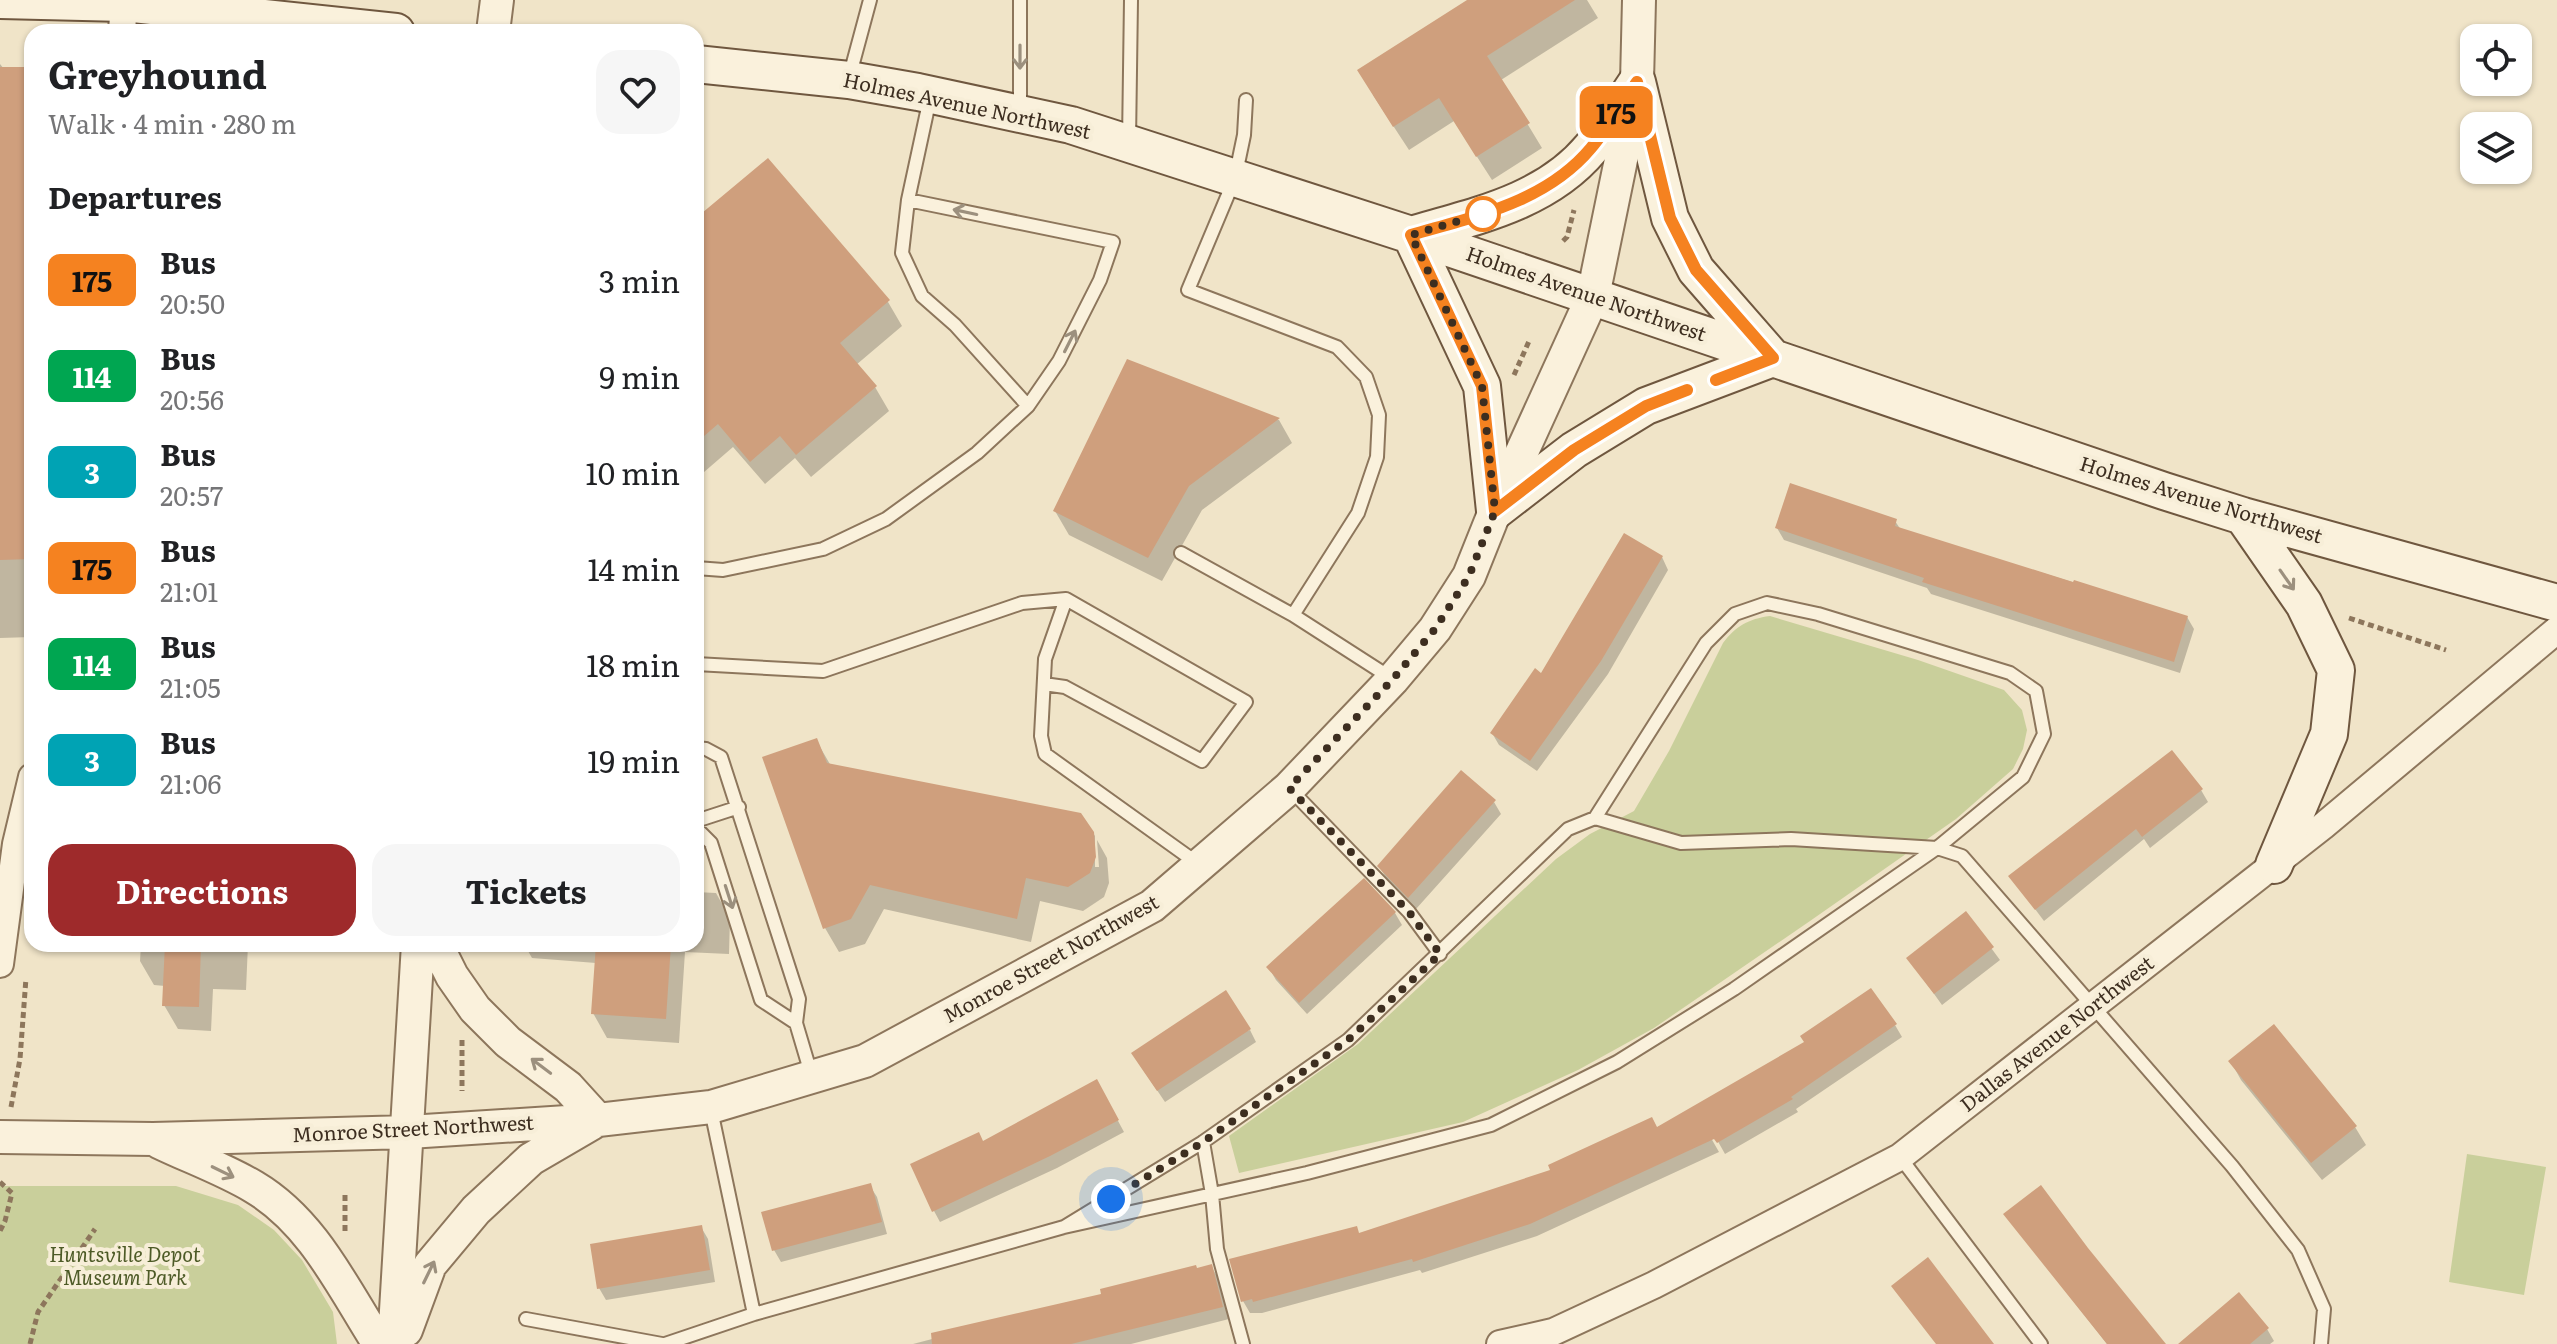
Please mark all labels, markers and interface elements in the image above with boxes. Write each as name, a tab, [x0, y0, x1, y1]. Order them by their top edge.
map controls	[2460, 24, 2532, 184]
button: locate	[2460, 24, 2532, 96]
one-way arrow	[1012, 43, 1028, 70]
text: Greyhound	[48, 44, 267, 101]
button: heart	[596, 50, 680, 134]
street label: Holmes Avenue Northwest	[841, 63, 1094, 145]
line badge: 175	[1570, 86, 1662, 138]
text: 175	[1596, 91, 1636, 133]
text: Walk · 4 min · 280 m	[48, 103, 296, 142]
button: layers	[2460, 112, 2532, 184]
text: Departures	[48, 174, 222, 218]
unlabelled marker	[1466, 197, 1500, 231]
one-way arrow	[952, 203, 978, 218]
street label: Holmes Avenue Northwest	[1462, 237, 1711, 347]
text: Bus	[160, 239, 216, 283]
text: 3 min	[599, 258, 680, 302]
text: 175	[72, 259, 112, 301]
text: 20:50	[160, 283, 225, 322]
one-way arrow	[1062, 329, 1078, 353]
text: Bus	[160, 335, 216, 379]
text: 9 min	[599, 354, 680, 398]
text: 114	[72, 355, 112, 397]
text: 20:56	[160, 379, 224, 418]
text: Bus	[160, 431, 216, 475]
street label: Holmes Avenue Northwest	[2077, 447, 2327, 549]
text: 10 min	[586, 450, 680, 494]
text: 3	[84, 451, 100, 493]
text: 20:57	[160, 475, 223, 514]
text: Bus	[160, 527, 216, 571]
text: 14 min	[588, 546, 680, 590]
text: 175	[72, 547, 112, 589]
one-way arrow	[2279, 568, 2295, 590]
text: 21:01	[160, 571, 218, 610]
text: Bus	[160, 623, 216, 667]
text: 18 min	[586, 642, 680, 686]
text: 114	[72, 643, 112, 685]
text: 21:05	[160, 667, 221, 706]
text: Bus	[160, 719, 216, 763]
text: 19 min	[587, 738, 680, 782]
text: 3	[84, 739, 100, 781]
text: 21:06	[160, 763, 221, 802]
button: Directions	[48, 844, 356, 936]
button: Tickets	[372, 844, 680, 936]
one-way arrow	[722, 884, 737, 909]
street label: Monroe Street Northwest	[937, 885, 1163, 1029]
street label: Dallas Avenue Northwest	[1953, 947, 2159, 1118]
one-way arrow	[531, 1058, 553, 1075]
street label: Monroe Street Northwest	[291, 1106, 534, 1148]
one-way arrow	[211, 1165, 235, 1180]
your location	[1091, 1179, 1131, 1219]
park label: Huntsville Depot Museum Park	[49, 1238, 201, 1291]
one-way arrow	[422, 1260, 437, 1284]

